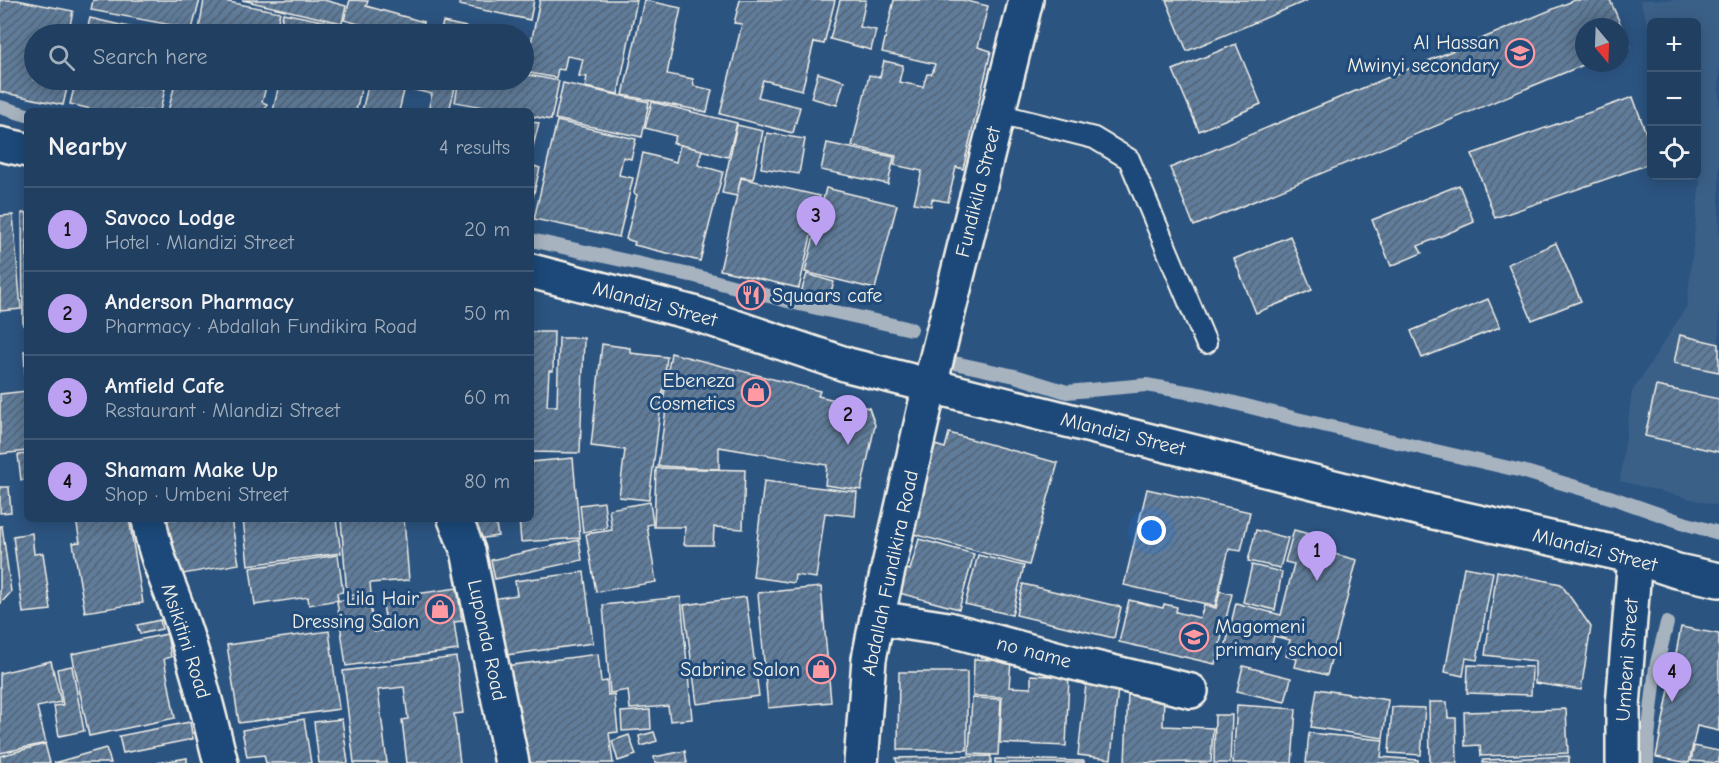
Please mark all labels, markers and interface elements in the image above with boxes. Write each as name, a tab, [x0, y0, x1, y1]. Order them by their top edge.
north arrow	[1575, 18, 1629, 72]
map controls	[1647, 18, 1701, 180]
button: +	[1647, 18, 1701, 72]
search box	[24, 24, 534, 90]
place label: Al Hassan Mwinyi secondary	[1347, 31, 1499, 77]
school or university icon: Al Hassan Mwinyi secondary	[1504, 37, 1536, 69]
icon: search	[45, 41, 78, 74]
text: Search here	[93, 44, 208, 70]
button: −	[1647, 72, 1701, 126]
street label: Fundikila Street	[951, 123, 1006, 260]
button: locate	[1647, 126, 1701, 180]
text: Nearby	[48, 132, 127, 162]
text: 4 results	[439, 136, 510, 159]
pin: 3	[796, 196, 836, 246]
text: Savoco Lodge	[105, 205, 235, 231]
text: 1	[64, 218, 71, 241]
text: 20 m	[464, 218, 510, 241]
text: Hotel · Mlandizi Street	[105, 231, 294, 254]
street label: Mlandizi Street	[590, 276, 721, 332]
restaurant icon: Squaars cafe	[735, 279, 767, 311]
place label: Squaars cafe	[772, 284, 882, 307]
text: Anderson Pharmacy	[105, 289, 294, 315]
text: 2	[63, 302, 72, 325]
text: 50 m	[464, 302, 510, 325]
text: Pharmacy · Abdallah Fundikira Road	[105, 315, 417, 338]
place label: Ebeneza Cosmetics	[649, 369, 735, 415]
text: Amfield Cafe	[105, 373, 224, 399]
shop icon: Ebeneza Cosmetics	[740, 376, 772, 408]
text: 3	[63, 386, 72, 409]
text: 60 m	[464, 386, 510, 409]
pin: 2	[828, 396, 868, 445]
text: Restaurant · Mlandizi Street	[105, 399, 340, 422]
street label: Mlandizi Street	[1058, 407, 1189, 461]
text: Shamam Make Up	[105, 457, 278, 483]
street label: Abdallah Fundikira Road	[857, 468, 923, 678]
text: 4	[63, 470, 72, 493]
text: 80 m	[464, 470, 510, 493]
text: Shop · Umbeni Street	[105, 483, 288, 506]
your location	[1137, 516, 1166, 545]
street label: Mlandizi Street	[1530, 523, 1661, 577]
pin: 1	[1298, 532, 1336, 581]
street label: Luponda Road	[463, 577, 511, 703]
street label: Msikitini Road	[157, 581, 215, 701]
place label: Lila Hair Dressing Salon	[292, 587, 419, 633]
shop icon: Lila Hair Dressing Salon	[424, 593, 456, 625]
street label: Umbeni Street	[1611, 596, 1643, 722]
place label: Magomeni primary school	[1215, 615, 1343, 661]
school or university icon: Magomeni primary school	[1178, 621, 1210, 653]
street label: no name	[994, 631, 1074, 673]
pin: 4	[1652, 652, 1692, 702]
shop icon: Sabrine Salon	[805, 653, 837, 685]
place label: Sabrine Salon	[680, 658, 800, 681]

